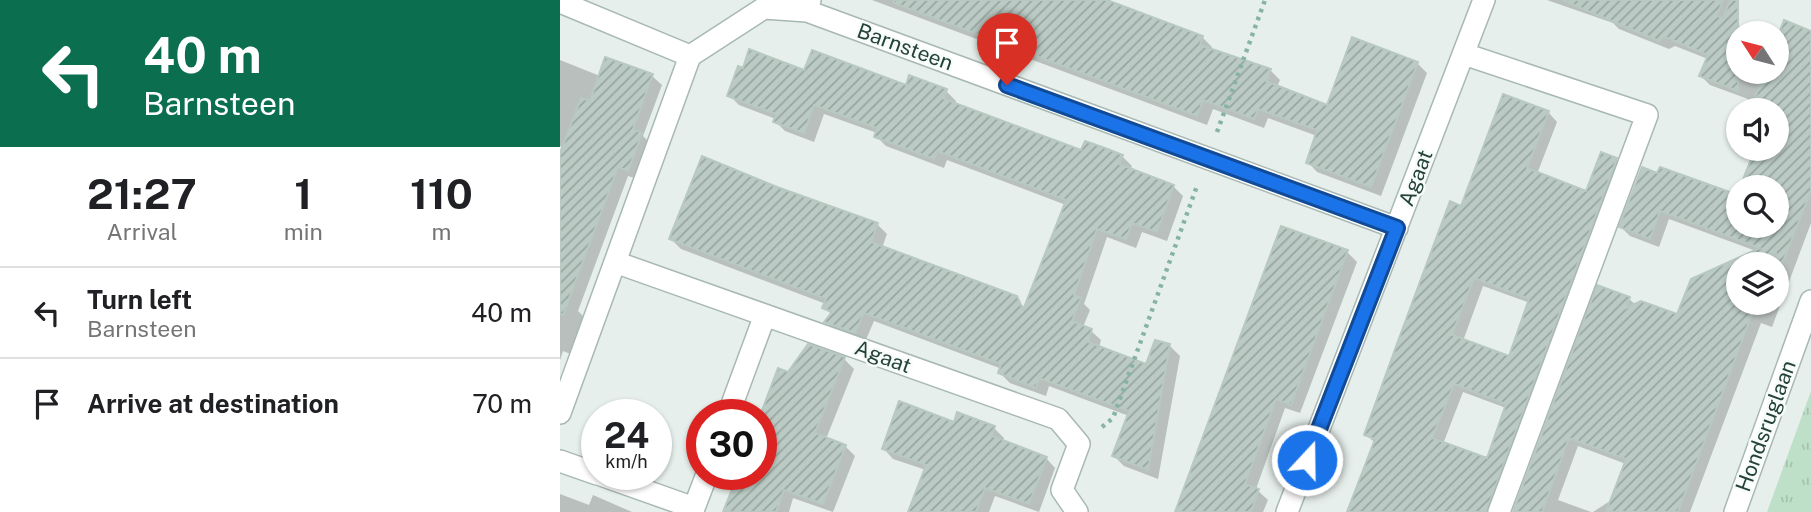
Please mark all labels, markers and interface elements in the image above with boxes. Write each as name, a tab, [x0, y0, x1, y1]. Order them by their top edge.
pin	[977, 13, 1037, 85]
street label: Barnsteen	[854, 18, 956, 75]
north arrow	[1726, 21, 1788, 84]
map controls	[1726, 21, 1789, 315]
icon: arrive	[988, 24, 1026, 62]
text: 40 m	[143, 26, 262, 84]
icon: left	[28, 28, 119, 119]
text: Barnsteen	[143, 85, 296, 122]
button: sound	[1726, 98, 1789, 161]
street label: Agaat	[1393, 146, 1438, 209]
text: 21:27	[87, 169, 197, 218]
text: 1	[294, 169, 312, 218]
text: 110	[410, 169, 473, 218]
button: search	[1726, 175, 1789, 238]
text: Arrival	[106, 218, 177, 245]
text: min	[284, 218, 323, 245]
text: m	[431, 218, 451, 245]
button: layers	[1726, 252, 1789, 315]
text: Turn left	[87, 284, 192, 315]
icon: left	[28, 294, 66, 332]
text: 40 m	[471, 297, 532, 328]
text: Barnsteen	[87, 315, 197, 342]
street label: Agaat	[852, 335, 915, 378]
street label: Hondsruglaan	[1730, 357, 1801, 495]
icon: arrive	[28, 385, 66, 423]
text: Arrive at destination	[87, 388, 339, 419]
text: 70 m	[472, 388, 532, 419]
speed limit sign: 30	[686, 399, 777, 490]
text: 24	[604, 415, 649, 456]
position arrow	[1270, 423, 1344, 497]
text: km/h	[605, 451, 648, 472]

